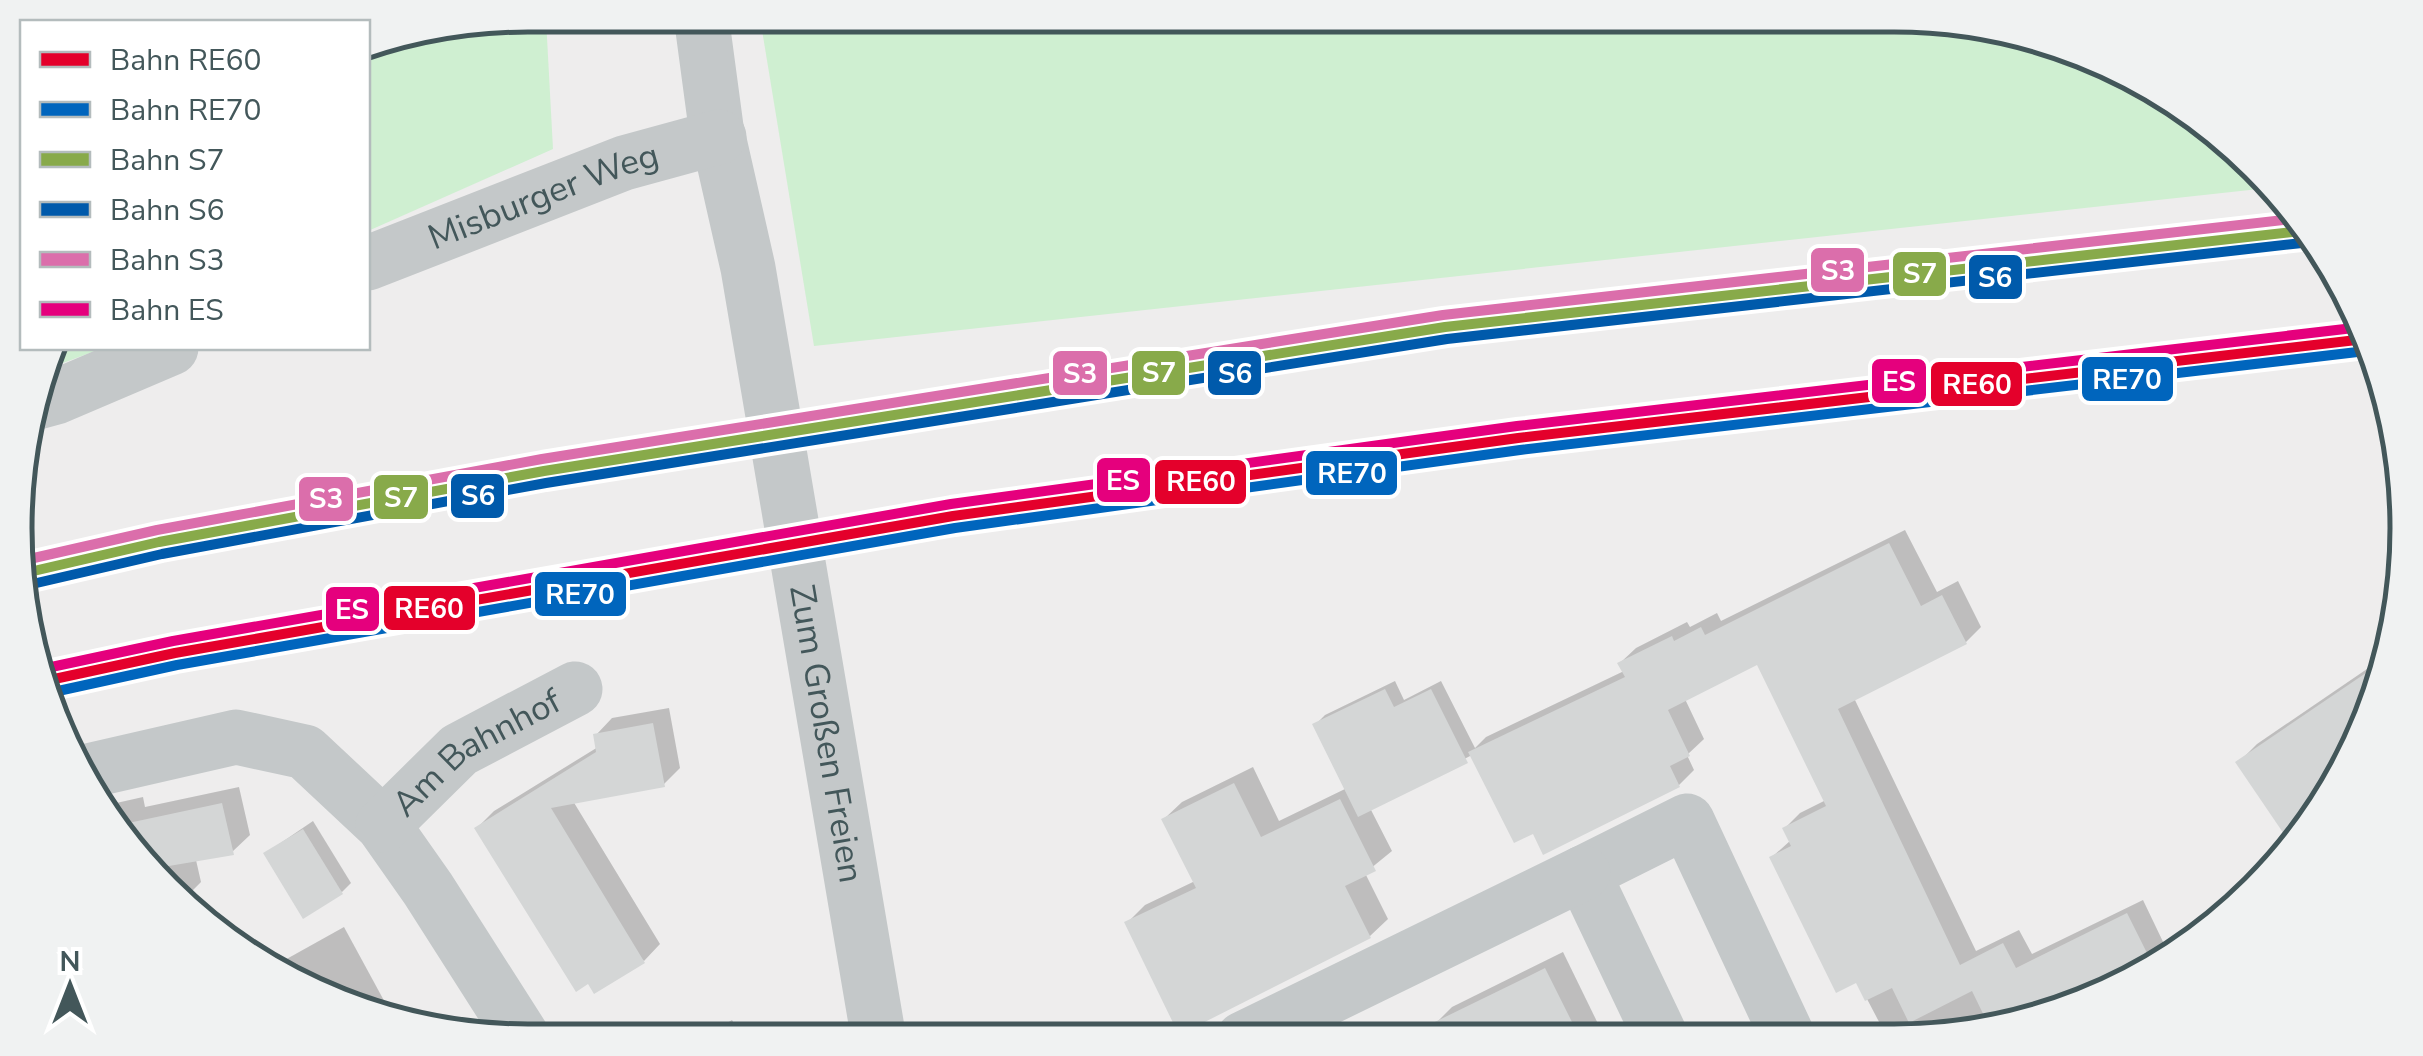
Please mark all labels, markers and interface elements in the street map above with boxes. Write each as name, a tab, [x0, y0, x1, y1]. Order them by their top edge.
legend	[20, 20, 370, 350]
text: Bahn RE60	[110, 40, 262, 81]
text: Bahn RE70	[110, 90, 262, 131]
street label: Misburger Weg	[421, 131, 664, 261]
text: Bahn S7	[110, 140, 224, 181]
text: Bahn S6	[110, 190, 224, 231]
text: Bahn S3	[110, 240, 224, 281]
line badge: S3	[1809, 246, 1866, 294]
line badge: S7	[1891, 250, 1948, 298]
text: S3	[1821, 252, 1855, 290]
line badge: S6	[1967, 253, 2024, 301]
text: S7	[1903, 255, 1937, 293]
text: S6	[1978, 259, 2012, 297]
text: Bahn ES	[110, 290, 224, 331]
line badge: S3	[1051, 349, 1109, 397]
line badge: S7	[1130, 349, 1187, 397]
line badge: S6	[1206, 349, 1263, 397]
text: S7	[1142, 354, 1176, 392]
text: S3	[1063, 355, 1097, 393]
text: S6	[1218, 355, 1252, 393]
line badge: RE70	[2080, 355, 2175, 403]
line badge: ES	[1870, 357, 1928, 405]
line badge: RE60	[1929, 360, 2024, 408]
text: RE70	[2092, 361, 2162, 399]
text: ES	[1882, 363, 1916, 401]
text: RE60	[1942, 366, 2012, 404]
line badge: RE70	[1304, 449, 1399, 497]
text: RE70	[1317, 455, 1387, 493]
line badge: ES	[1095, 456, 1152, 504]
line badge: RE60	[1153, 458, 1248, 506]
text: ES	[1106, 462, 1140, 500]
text: RE60	[1166, 463, 1236, 501]
line badge: S6	[449, 472, 506, 520]
line badge: S7	[372, 473, 430, 521]
line badge: S3	[297, 475, 355, 523]
text: S6	[461, 477, 495, 515]
text: S7	[384, 479, 418, 517]
text: S3	[309, 480, 343, 518]
line badge: RE70	[533, 570, 628, 618]
text: RE70	[545, 576, 615, 614]
street label: Zum Großen Freien	[779, 581, 875, 886]
line badge: RE60	[382, 584, 477, 632]
line badge: ES	[324, 585, 381, 633]
text: RE60	[394, 590, 464, 628]
text: ES	[335, 591, 369, 629]
street label: Am Bahnhof	[382, 676, 570, 827]
north arrow	[20, 936, 120, 1036]
text: N	[60, 943, 80, 981]

